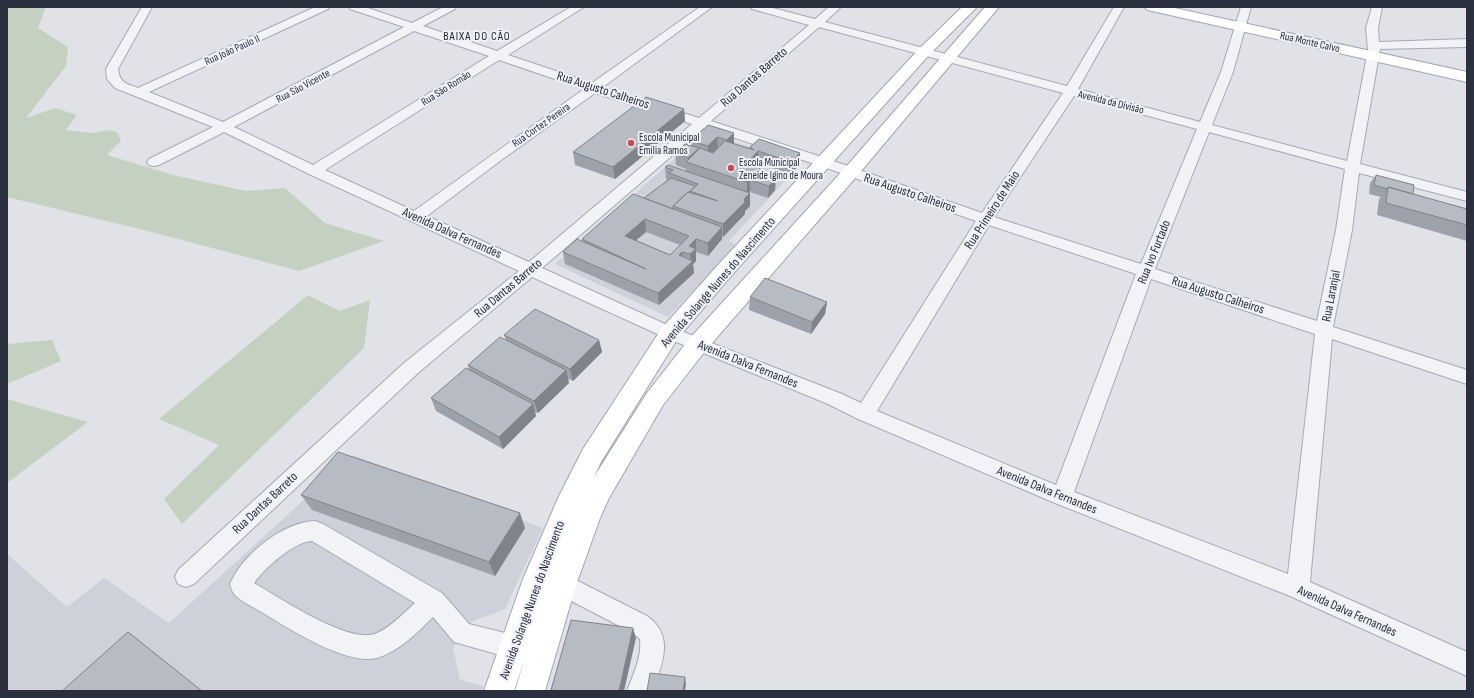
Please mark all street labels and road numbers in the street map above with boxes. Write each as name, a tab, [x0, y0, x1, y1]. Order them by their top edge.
street label: Rua Monte Calvo	[1279, 29, 1342, 55]
street label: Rua João Paulo II	[202, 32, 262, 68]
street label: Rua Dantas Barreto	[717, 44, 791, 110]
street label: Rua São Vicente	[274, 66, 332, 106]
street label: Rua São Romão	[419, 67, 474, 108]
street label: Rua Augusto Calheiros	[555, 67, 652, 113]
street label: Avenida da Divisão	[1076, 87, 1146, 117]
street label: Rua Cortez Pereira	[509, 100, 573, 150]
street label: Rua Primeiro de Maio	[961, 168, 1023, 252]
street label: Rua Augusto Calheiros	[862, 170, 959, 216]
street label: Avenida Dalva Fernandes	[399, 204, 504, 262]
street label: Avenida Solange Nunes do Nascimento	[656, 214, 779, 351]
street label: Rua Ivo Furtado	[1134, 218, 1174, 286]
street label: Rua Dantas Barreto	[471, 255, 545, 321]
street label: Rua Laranjal	[1318, 269, 1344, 323]
street label: Rua Augusto Calheiros	[1170, 272, 1267, 318]
street label: Avenida Dalva Fernandes	[695, 336, 801, 392]
street label: Avenida Dalva Fernandes	[994, 462, 1100, 518]
street label: Rua Dantas Barreto	[229, 469, 301, 537]
street label: Avenida Solange Nunes do Nascimento	[496, 519, 568, 682]
street label: Avenida Dalva Fernandes	[1294, 582, 1399, 640]

